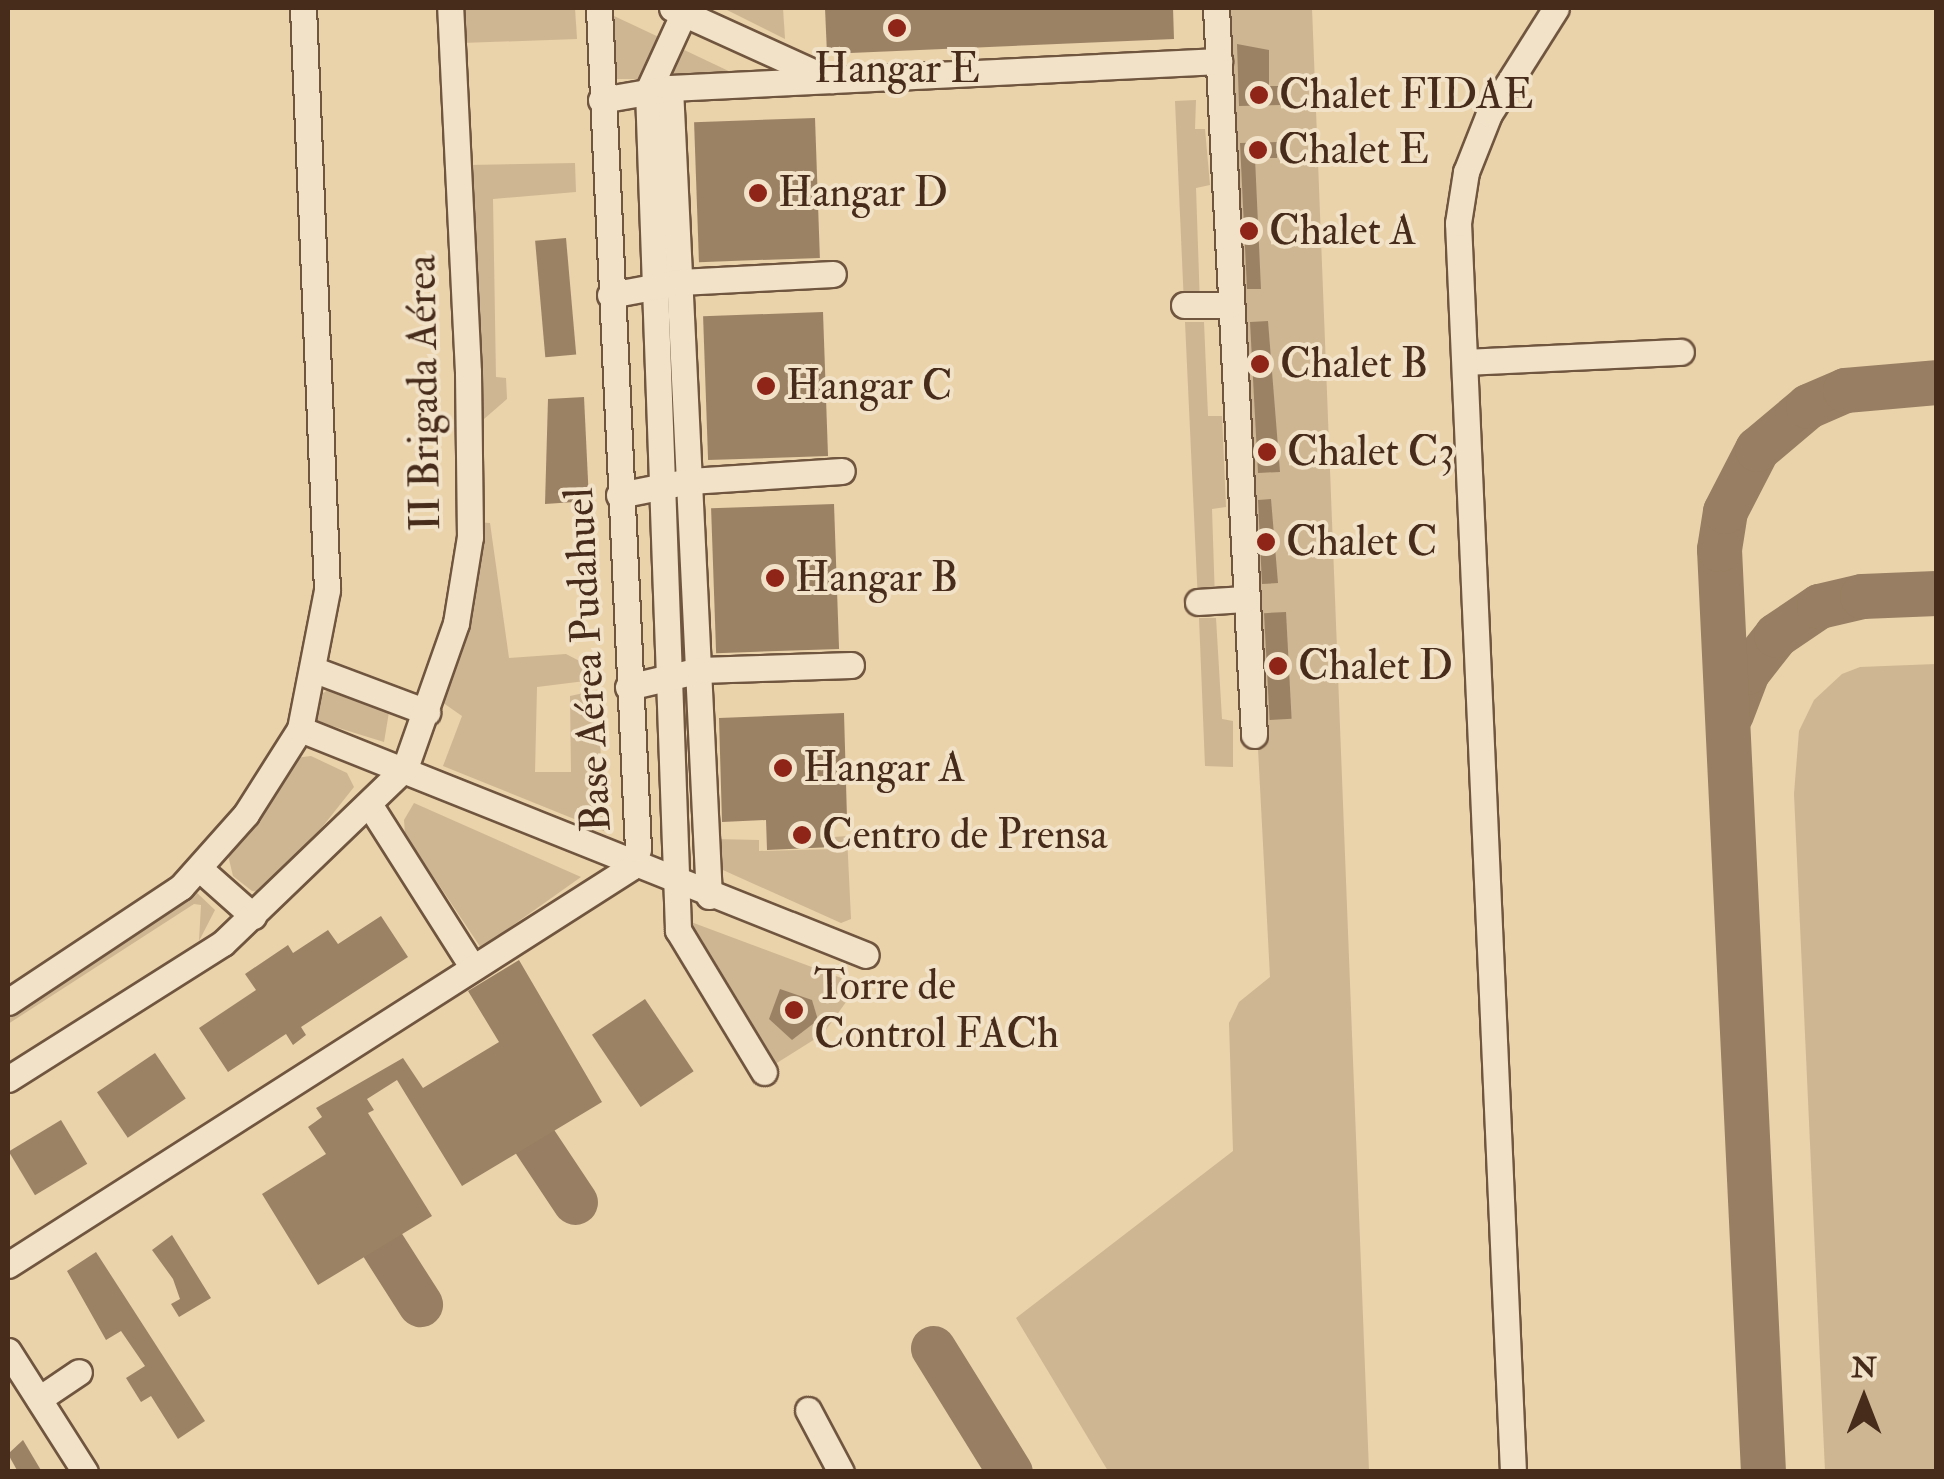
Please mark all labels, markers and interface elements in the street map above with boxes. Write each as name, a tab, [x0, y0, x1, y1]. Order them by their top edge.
marker: Hangar E	[886, 17, 908, 39]
place label: Hangar E	[814, 44, 980, 94]
place label: Chalet FIDAE	[1279, 70, 1534, 120]
marker: Chalet FIDAE	[1248, 84, 1270, 106]
place label: Chalet E	[1278, 125, 1429, 175]
marker: Chalet E	[1247, 139, 1269, 161]
place label: Hangar D	[778, 168, 948, 218]
marker: Hangar D	[747, 182, 769, 204]
place label: Chalet A	[1269, 206, 1416, 256]
marker: Chalet A	[1238, 220, 1260, 242]
street label: II Brigada Aérea	[396, 254, 452, 532]
place label: Chalet B	[1280, 339, 1428, 389]
marker: Chalet B	[1249, 353, 1271, 375]
place label: Hangar C	[786, 361, 953, 411]
marker: Hangar C	[755, 375, 777, 397]
place label: Chalet C3	[1287, 427, 1455, 477]
marker: Chalet C3	[1256, 441, 1278, 463]
street label: Base Aérea Pudahuel	[554, 486, 622, 834]
place label: Chalet C	[1286, 517, 1437, 567]
marker: Chalet C	[1255, 531, 1277, 553]
place label: Hangar B	[795, 553, 958, 603]
marker: Hangar B	[764, 567, 786, 589]
place label: Chalet D	[1298, 641, 1453, 691]
marker: Chalet D	[1267, 655, 1289, 677]
place label: Hangar A	[803, 743, 965, 793]
marker: Hangar A	[772, 757, 794, 779]
place label: Centro de Prensa	[822, 810, 1108, 860]
marker: Centro de Prensa	[791, 824, 813, 846]
place label: Torre de Control FACh	[814, 961, 1059, 1060]
marker: Torre de Control FACh	[783, 999, 805, 1021]
north arrow	[1814, 1349, 1914, 1449]
text: N	[1851, 1351, 1877, 1386]

